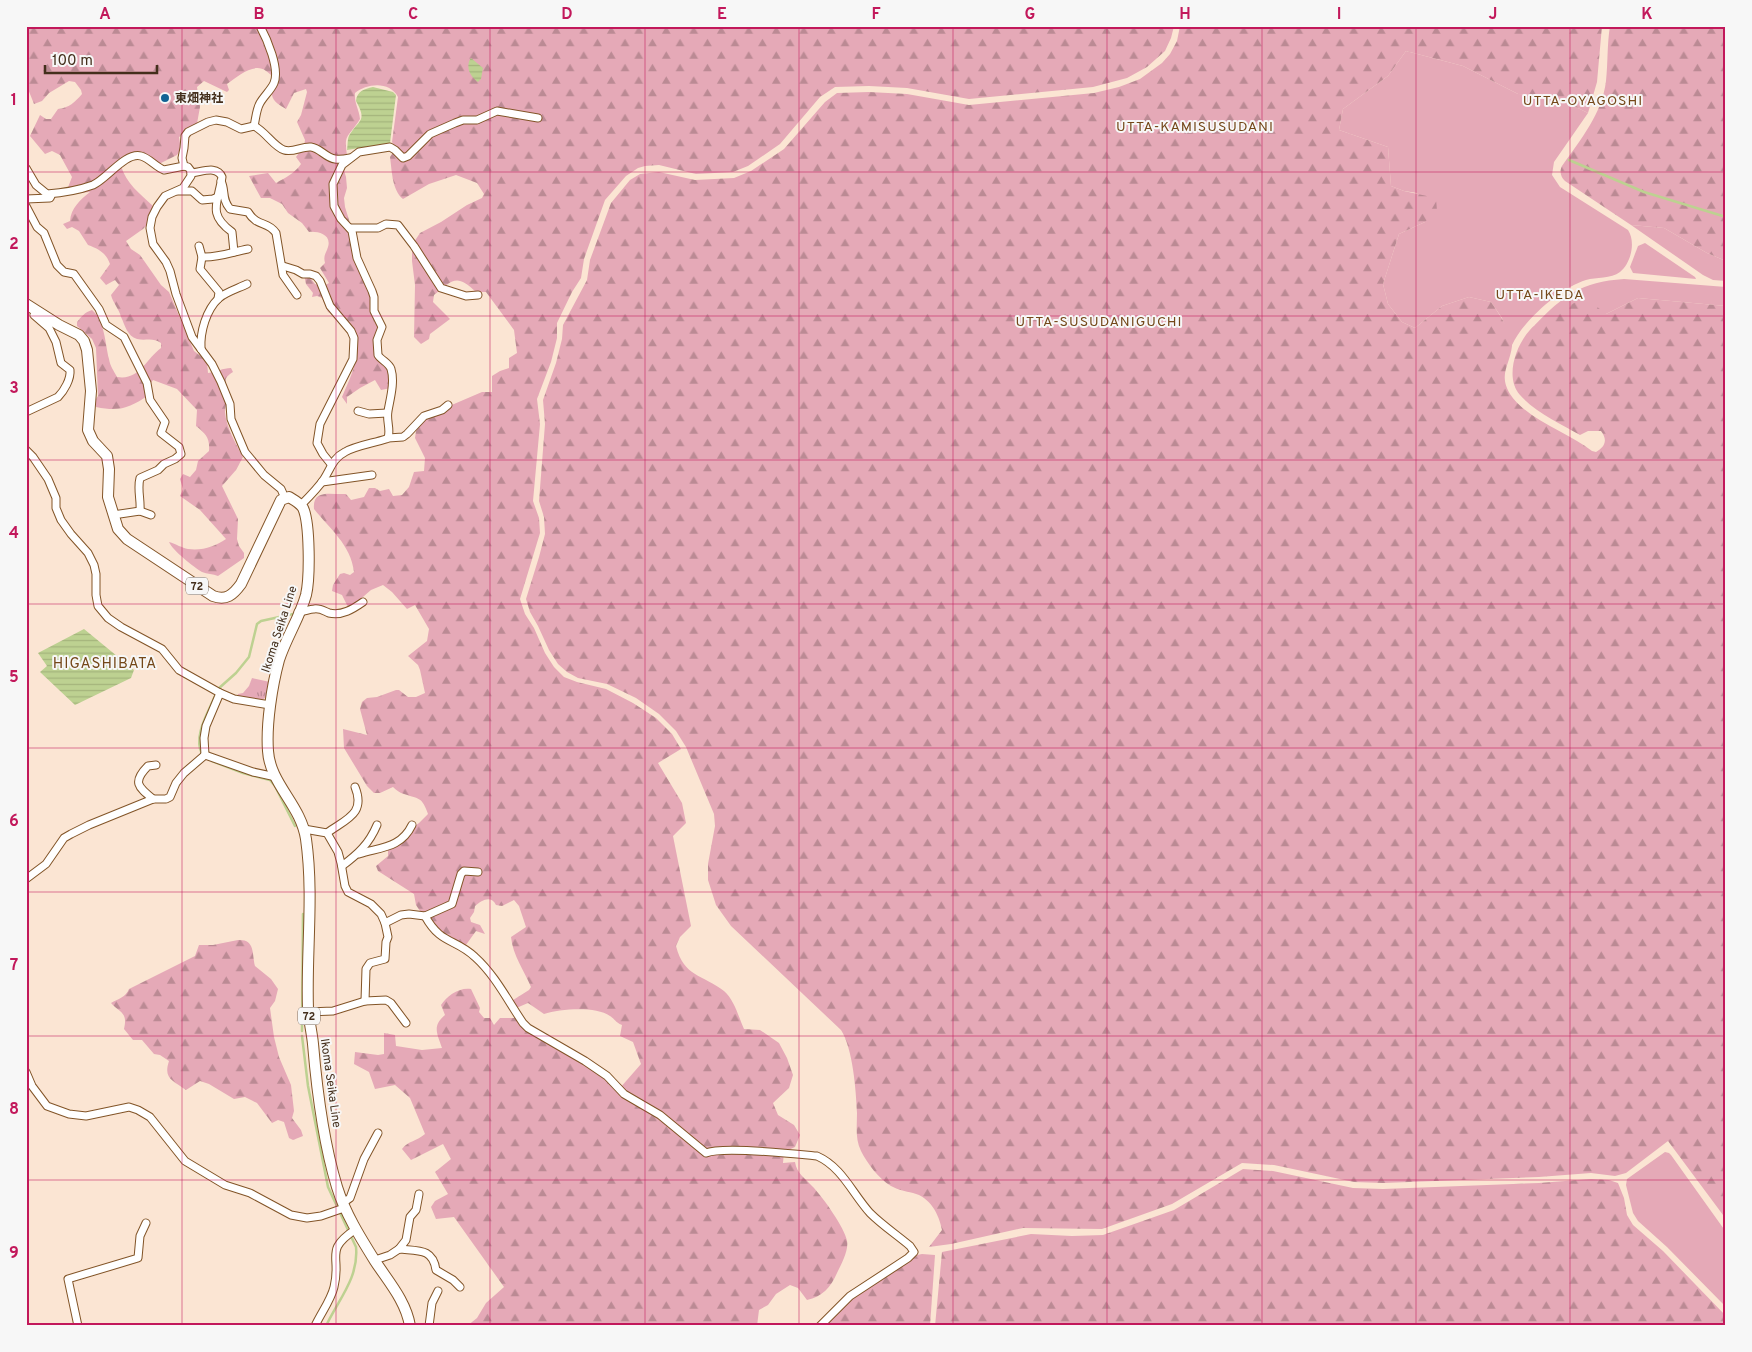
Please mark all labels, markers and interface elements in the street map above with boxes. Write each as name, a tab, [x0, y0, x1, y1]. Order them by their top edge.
text: A	[99, 5, 111, 25]
text: B	[253, 5, 265, 25]
text: C	[408, 5, 418, 25]
text: D	[561, 5, 573, 25]
text: E	[717, 5, 727, 25]
text: F	[871, 5, 881, 25]
text: G	[1025, 5, 1035, 25]
text: H	[1179, 5, 1191, 25]
text: I	[1337, 5, 1341, 25]
text: J	[1489, 5, 1497, 25]
text: K	[1641, 5, 1653, 25]
scale bar	[45, 42, 158, 74]
text: 100 m	[52, 52, 93, 71]
text: 1	[11, 91, 17, 111]
place label: 東畑神社	[175, 91, 223, 107]
marker: 東畑神社	[159, 92, 171, 104]
district label: UTTA-OYAGOSHI	[1523, 93, 1643, 110]
district label: UTTA-KAMISUSUDANI	[1116, 119, 1274, 136]
text: 2	[9, 235, 19, 255]
district label: UTTA-IKEDA	[1495, 287, 1585, 304]
district label: UTTA-SUSUDANIGUCHI	[1015, 314, 1183, 331]
text: 3	[9, 379, 19, 399]
text: 4	[9, 524, 19, 544]
road number: 72	[186, 578, 208, 594]
street label: Ikoma Seika Line	[258, 584, 302, 675]
district label: HIGASHIBATA	[53, 655, 157, 674]
text: 5	[9, 668, 19, 688]
text: 6	[9, 812, 19, 832]
text: 7	[10, 956, 18, 976]
road number: 72	[298, 1008, 320, 1024]
street label: Ikoma Seika Line	[316, 1037, 344, 1129]
text: 8	[9, 1100, 19, 1120]
text: 9	[9, 1244, 19, 1264]

